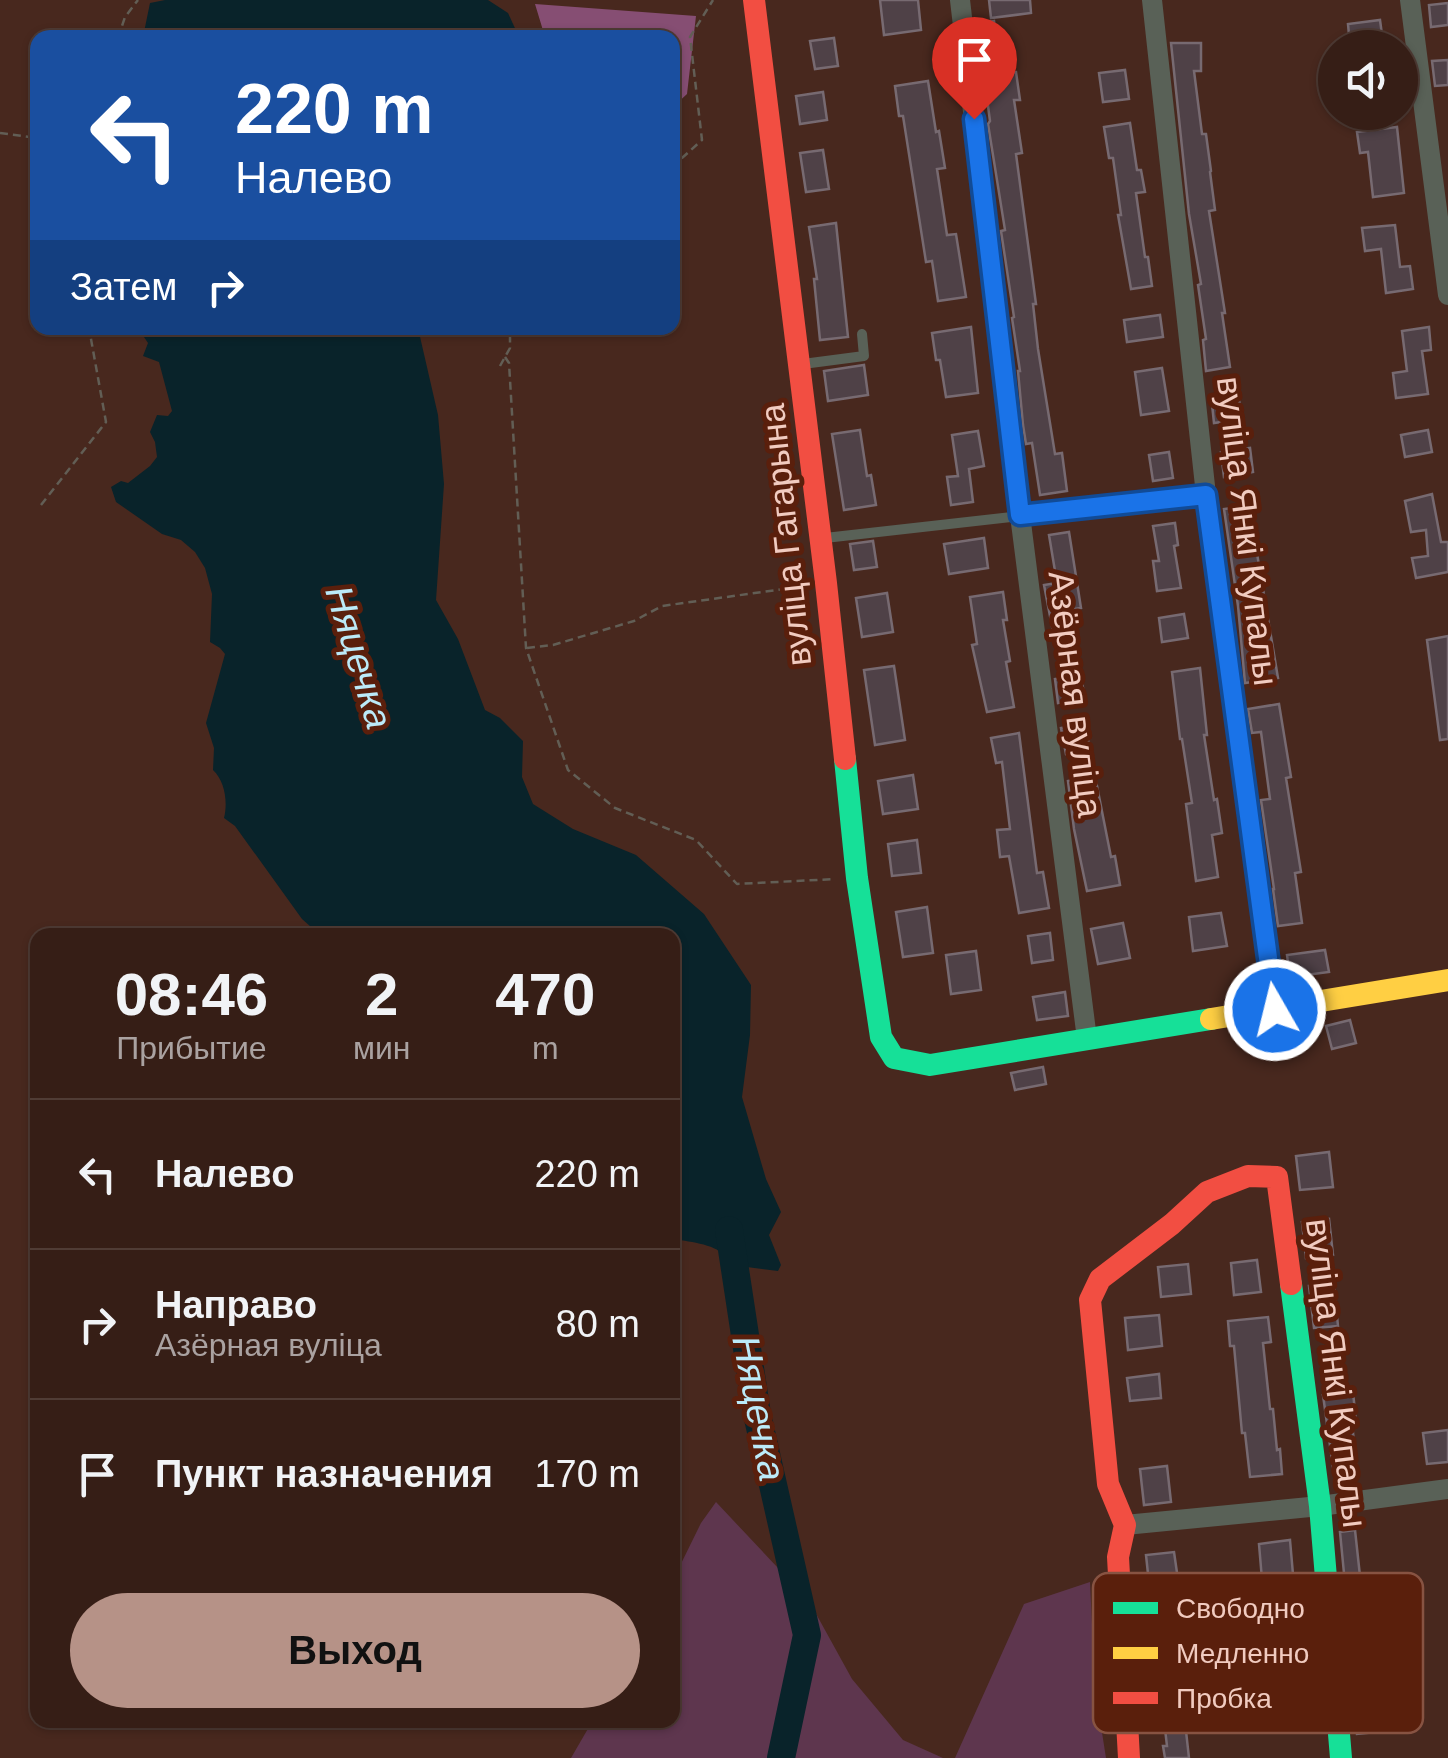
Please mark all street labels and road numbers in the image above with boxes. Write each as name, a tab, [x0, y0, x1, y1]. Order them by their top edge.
street label: вуліца Янкі Купалы	[1210, 374, 1286, 688]
street label: вуліца Гагарына	[752, 401, 818, 668]
street label: Азёрная вуліца	[1042, 569, 1111, 820]
street label: вуліца Янкі Купалы	[1299, 1216, 1375, 1530]

